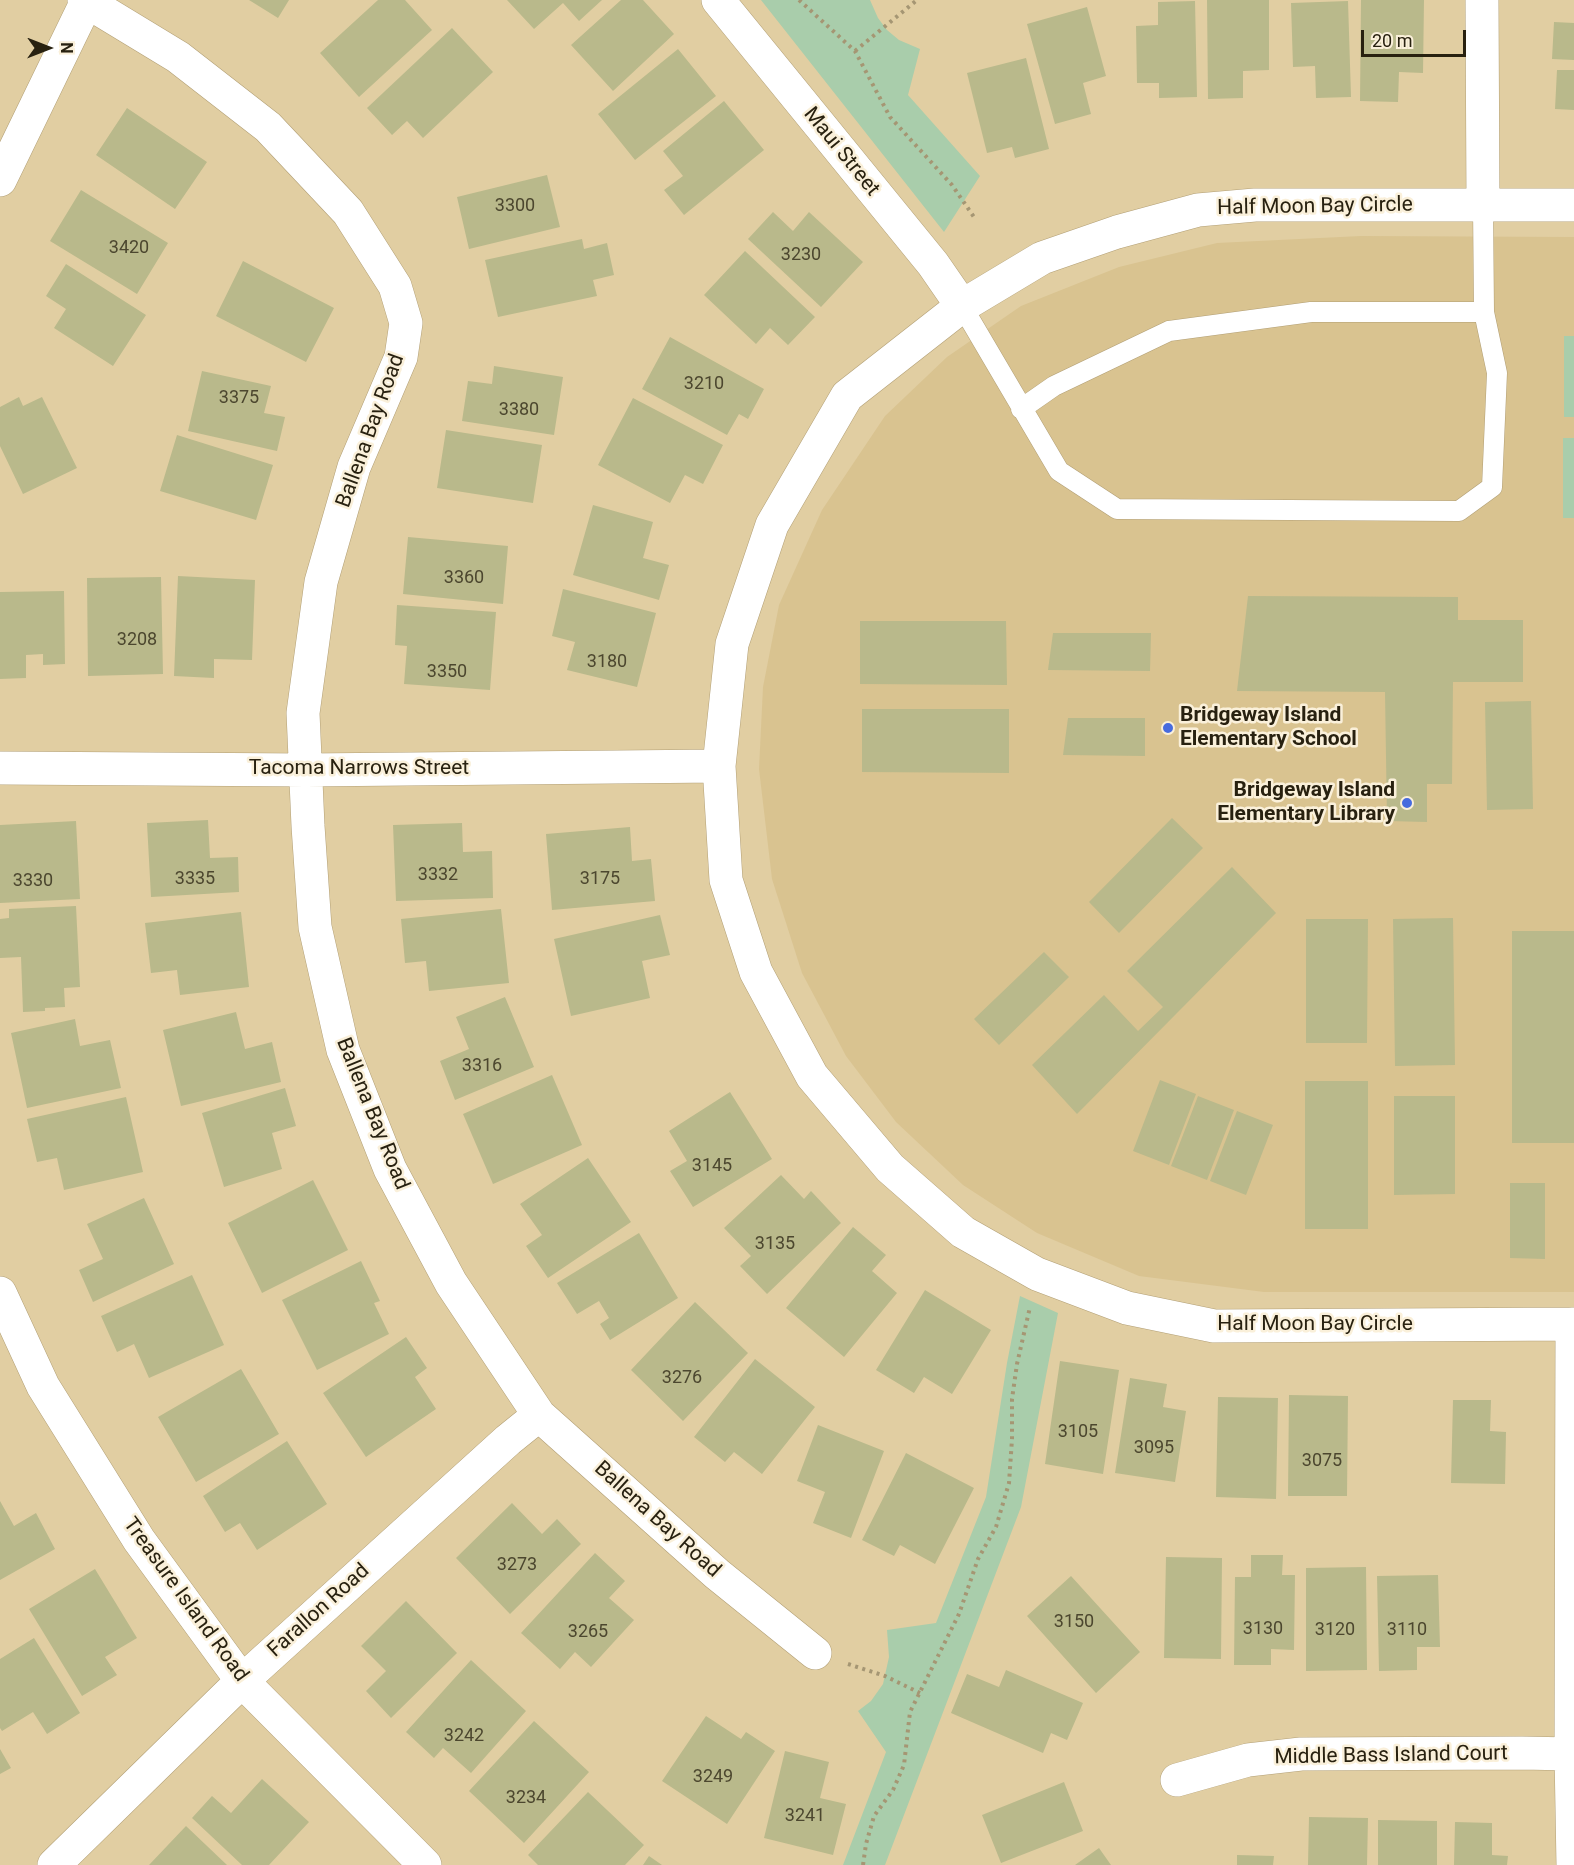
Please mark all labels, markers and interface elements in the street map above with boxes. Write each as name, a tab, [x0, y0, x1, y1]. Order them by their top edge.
north arrow	[18, 18, 78, 78]
scale bar	[1364, 18, 1469, 56]
text: 20 m	[1372, 30, 1412, 51]
text: N	[57, 42, 76, 54]
street label: Maui Street	[798, 102, 884, 202]
street label: Half Moon Bay Circle	[1217, 193, 1413, 221]
house number: 3300	[495, 195, 535, 217]
house number: 3420	[109, 237, 149, 259]
house number: 3230	[781, 244, 821, 266]
street label: Ballena Bay Road	[331, 351, 411, 511]
house number: 3210	[684, 373, 724, 395]
house number: 3375	[219, 387, 259, 409]
house number: 3380	[499, 399, 539, 421]
house number: 3360	[444, 567, 484, 589]
house number: 3208	[117, 629, 157, 651]
house number: 3180	[587, 651, 627, 673]
house number: 3350	[427, 661, 467, 683]
place label: Bridgeway Island Elementary School	[1180, 703, 1357, 753]
marker: Bridgeway Island Elementary School	[1161, 721, 1175, 735]
street label: Tacoma Narrows Street	[249, 756, 469, 782]
place label: Bridgeway Island Elementary Library	[1217, 778, 1395, 828]
marker: Bridgeway Island Elementary Library	[1400, 796, 1414, 810]
house number: 3332	[418, 864, 458, 886]
house number: 3335	[175, 868, 215, 890]
house number: 3175	[580, 868, 620, 890]
house number: 3330	[13, 870, 53, 892]
street label: Ballena Bay Road	[330, 1034, 414, 1194]
house number: 3316	[462, 1055, 502, 1077]
house number: 3145	[692, 1155, 732, 1177]
house number: 3135	[755, 1233, 795, 1255]
street label: Half Moon Bay Circle	[1217, 1312, 1413, 1338]
house number: 3276	[662, 1367, 702, 1389]
house number: 3105	[1058, 1421, 1098, 1443]
house number: 3095	[1134, 1437, 1174, 1459]
house number: 3075	[1302, 1450, 1342, 1472]
street label: Ballena Bay Road	[588, 1457, 726, 1583]
street label: Treasure Island Road	[117, 1513, 253, 1687]
house number: 3273	[497, 1554, 537, 1576]
street label: Farallon Road	[263, 1559, 375, 1663]
house number: 3150	[1054, 1611, 1094, 1633]
house number: 3130	[1243, 1618, 1283, 1640]
house number: 3120	[1315, 1619, 1355, 1641]
house number: 3110	[1387, 1619, 1427, 1641]
house number: 3265	[568, 1621, 608, 1643]
house number: 3242	[444, 1725, 484, 1747]
street label: Middle Bass Island Court	[1274, 1741, 1508, 1771]
house number: 3249	[693, 1766, 733, 1788]
house number: 3234	[506, 1787, 546, 1809]
house number: 3241	[785, 1805, 825, 1827]

